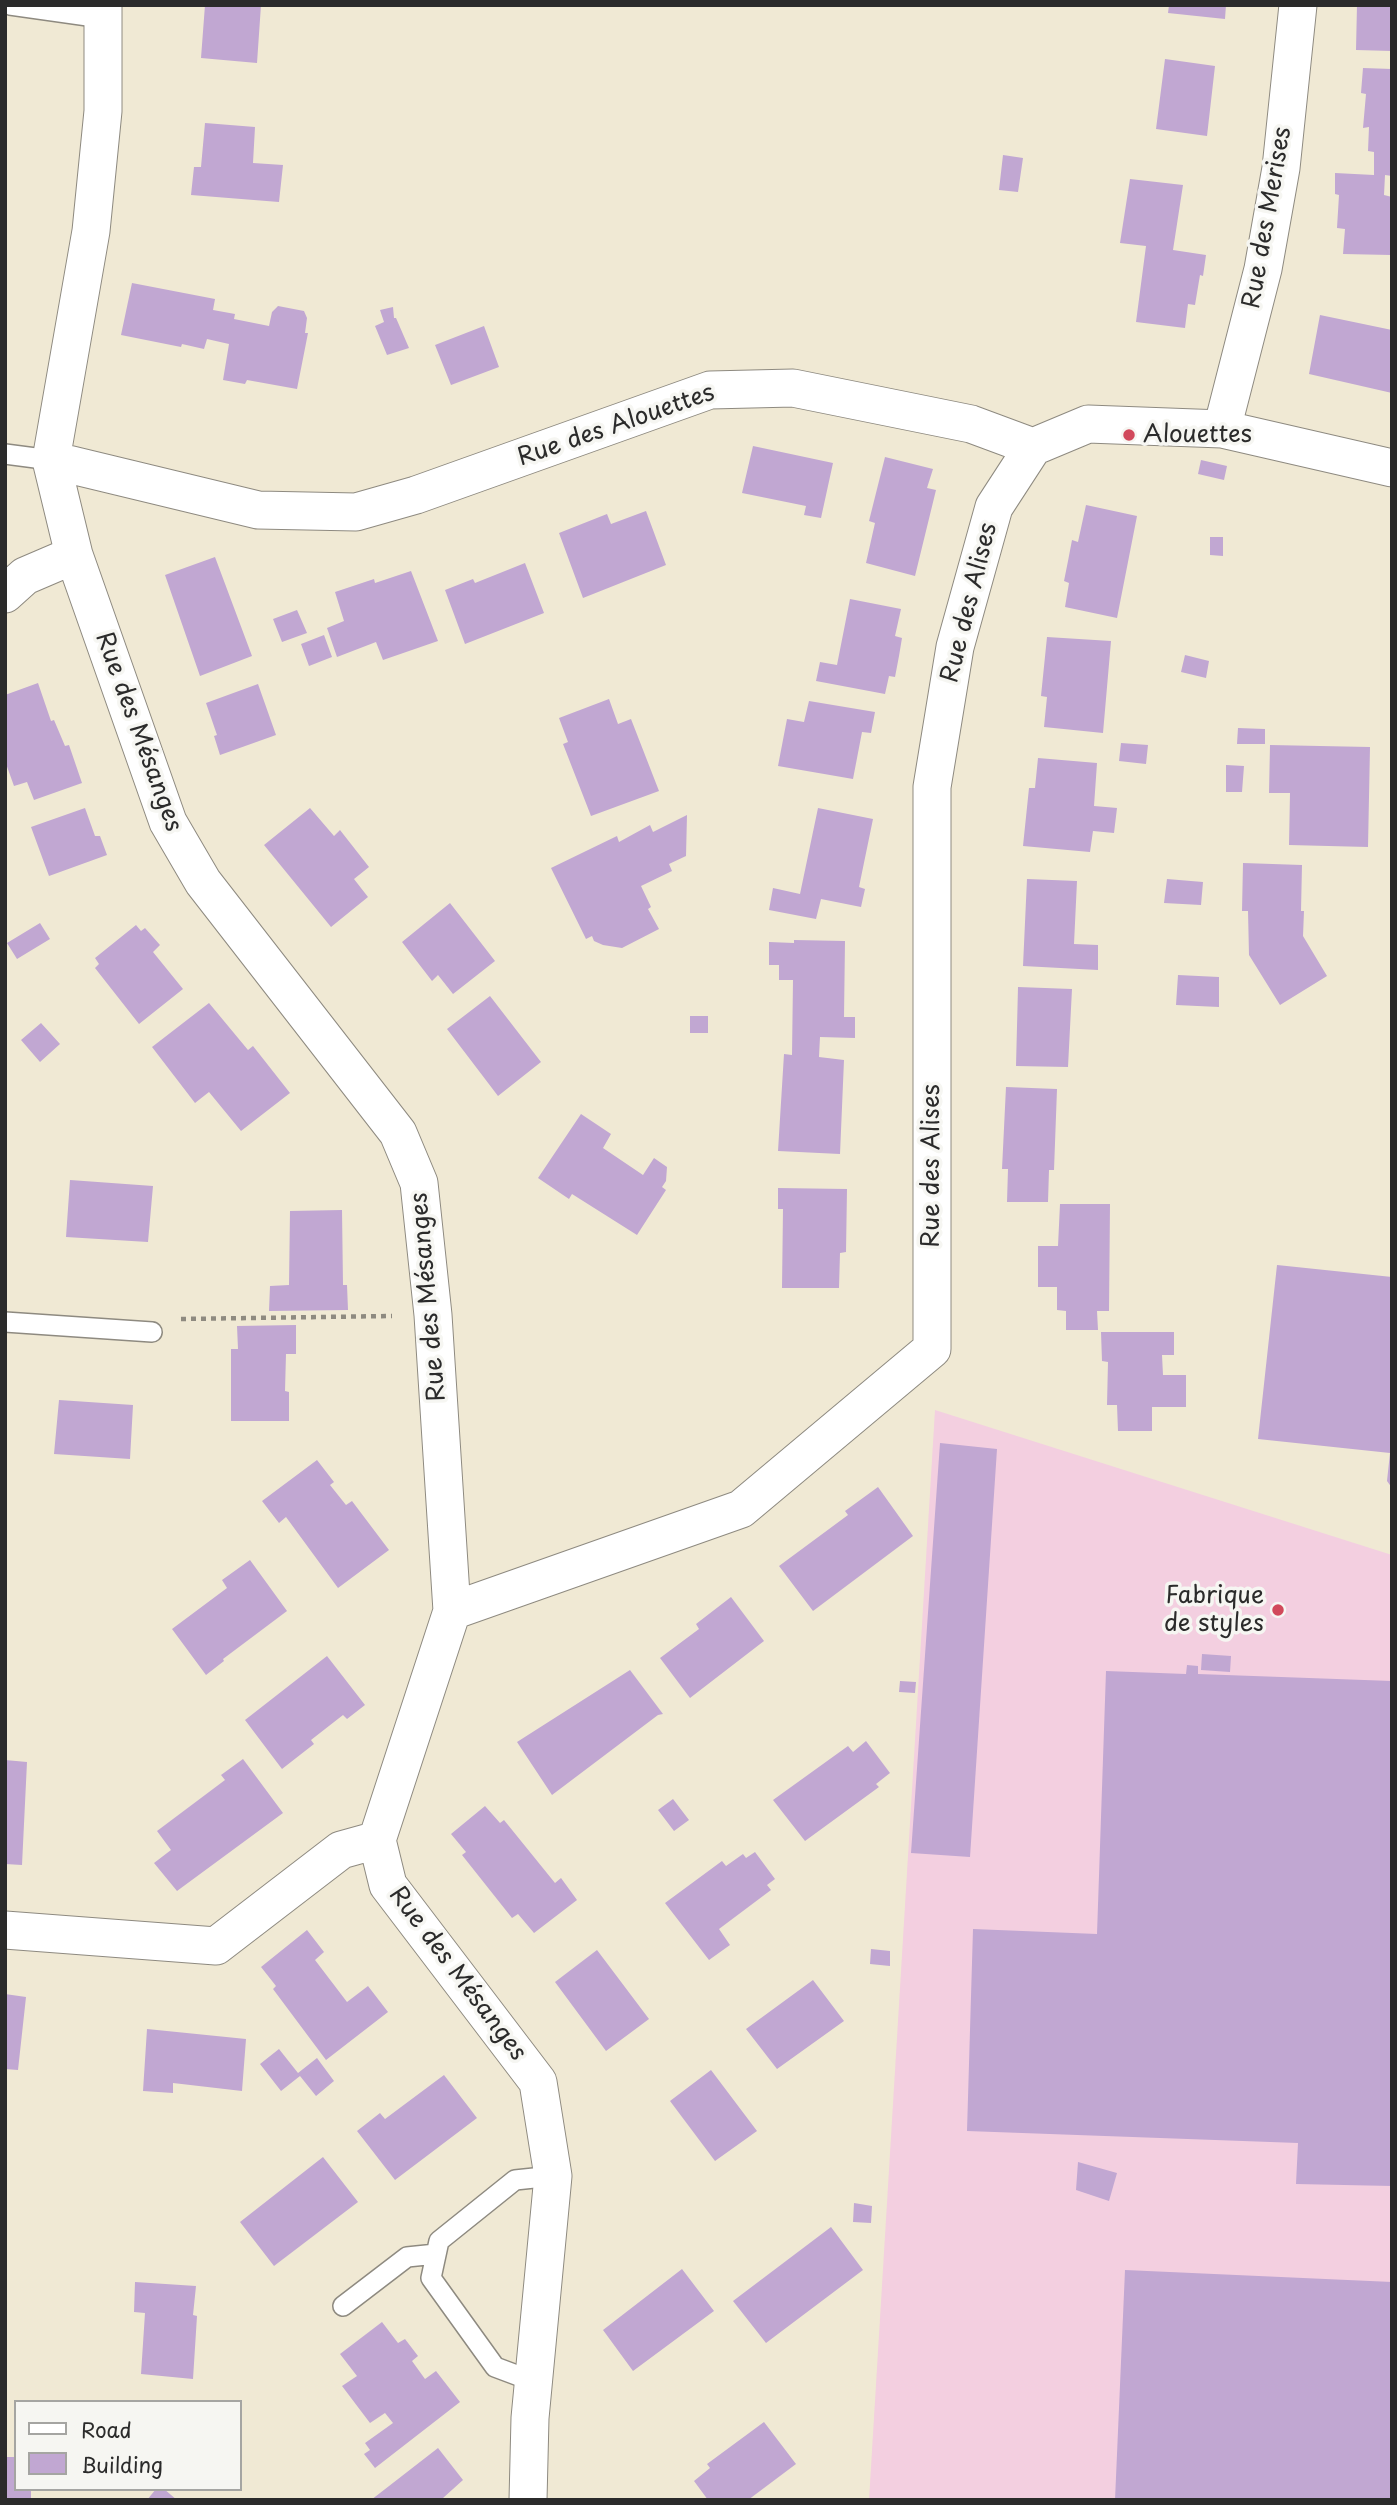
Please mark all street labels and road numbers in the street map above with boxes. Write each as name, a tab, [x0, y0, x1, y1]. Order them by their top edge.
street label: Rue des Merises	[1238, 125, 1298, 311]
street label: Rue des Alouettes	[514, 379, 718, 473]
street label: Rue des Alises	[936, 520, 1004, 686]
street label: Rue des Mésanges	[89, 628, 187, 836]
street label: Rue des Alises	[918, 1084, 946, 1248]
street label: Rue des Mésanges	[405, 1191, 453, 1403]
street label: Rue des Mésanges	[382, 1881, 532, 2067]

